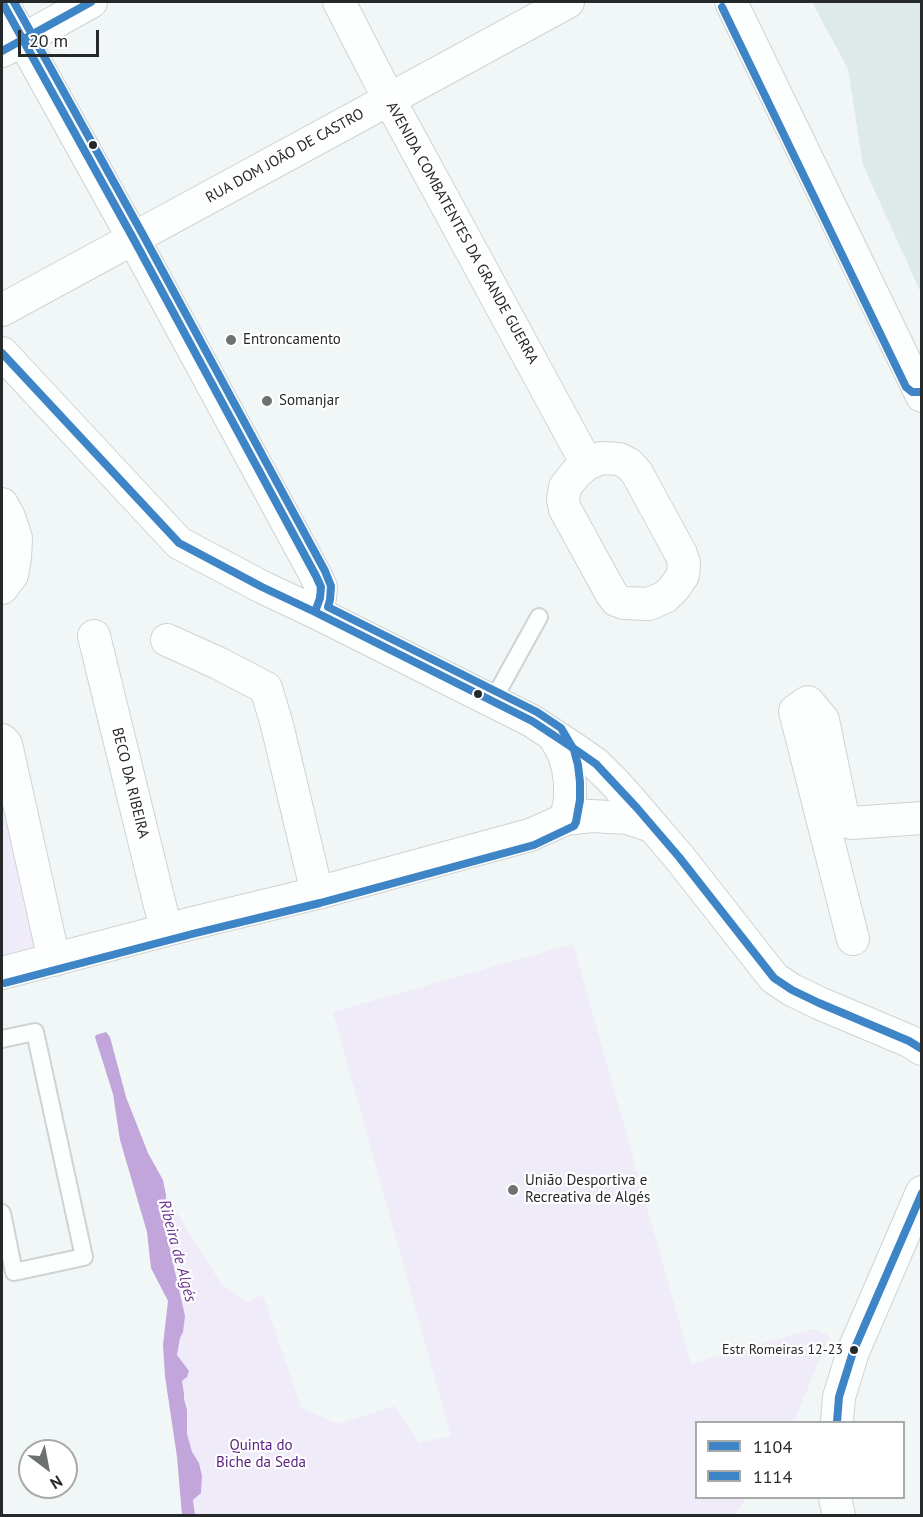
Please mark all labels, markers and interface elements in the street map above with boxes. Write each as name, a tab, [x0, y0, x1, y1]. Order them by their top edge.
scale bar	[21, 18, 102, 56]
text: 20 m	[29, 29, 68, 52]
street label: AVENIDA COMBATENTES DA GRANDE GUERRA	[382, 99, 542, 367]
street label: RUA DOM JOÃO DE CASTRO	[203, 105, 367, 207]
unlabelled marker	[87, 139, 99, 151]
place label: Entroncamento	[243, 331, 341, 349]
marker: Entroncamento	[224, 333, 238, 347]
place label: Somanjar	[279, 392, 339, 410]
marker: Somanjar	[260, 394, 274, 408]
unlabelled marker	[472, 688, 484, 700]
street label: BECO DA RIBEIRA	[108, 726, 152, 840]
place label: União Desportiva e Recreativa de Algés	[525, 1172, 650, 1207]
marker: União Desportiva e Recreativa de Algés	[506, 1183, 520, 1197]
water label: Ribeira de Algés	[154, 1198, 200, 1304]
place label: Estr Romeiras 12-23	[722, 1342, 843, 1358]
marker: Estr Romeiras 12-23	[848, 1344, 860, 1356]
legend	[695, 1421, 905, 1499]
text: 1104	[753, 1435, 792, 1458]
park label: Quinta do Biche da Seda	[216, 1437, 306, 1472]
north arrow	[18, 1439, 78, 1499]
text: 1114	[753, 1465, 792, 1488]
text: N	[47, 1471, 66, 1494]

